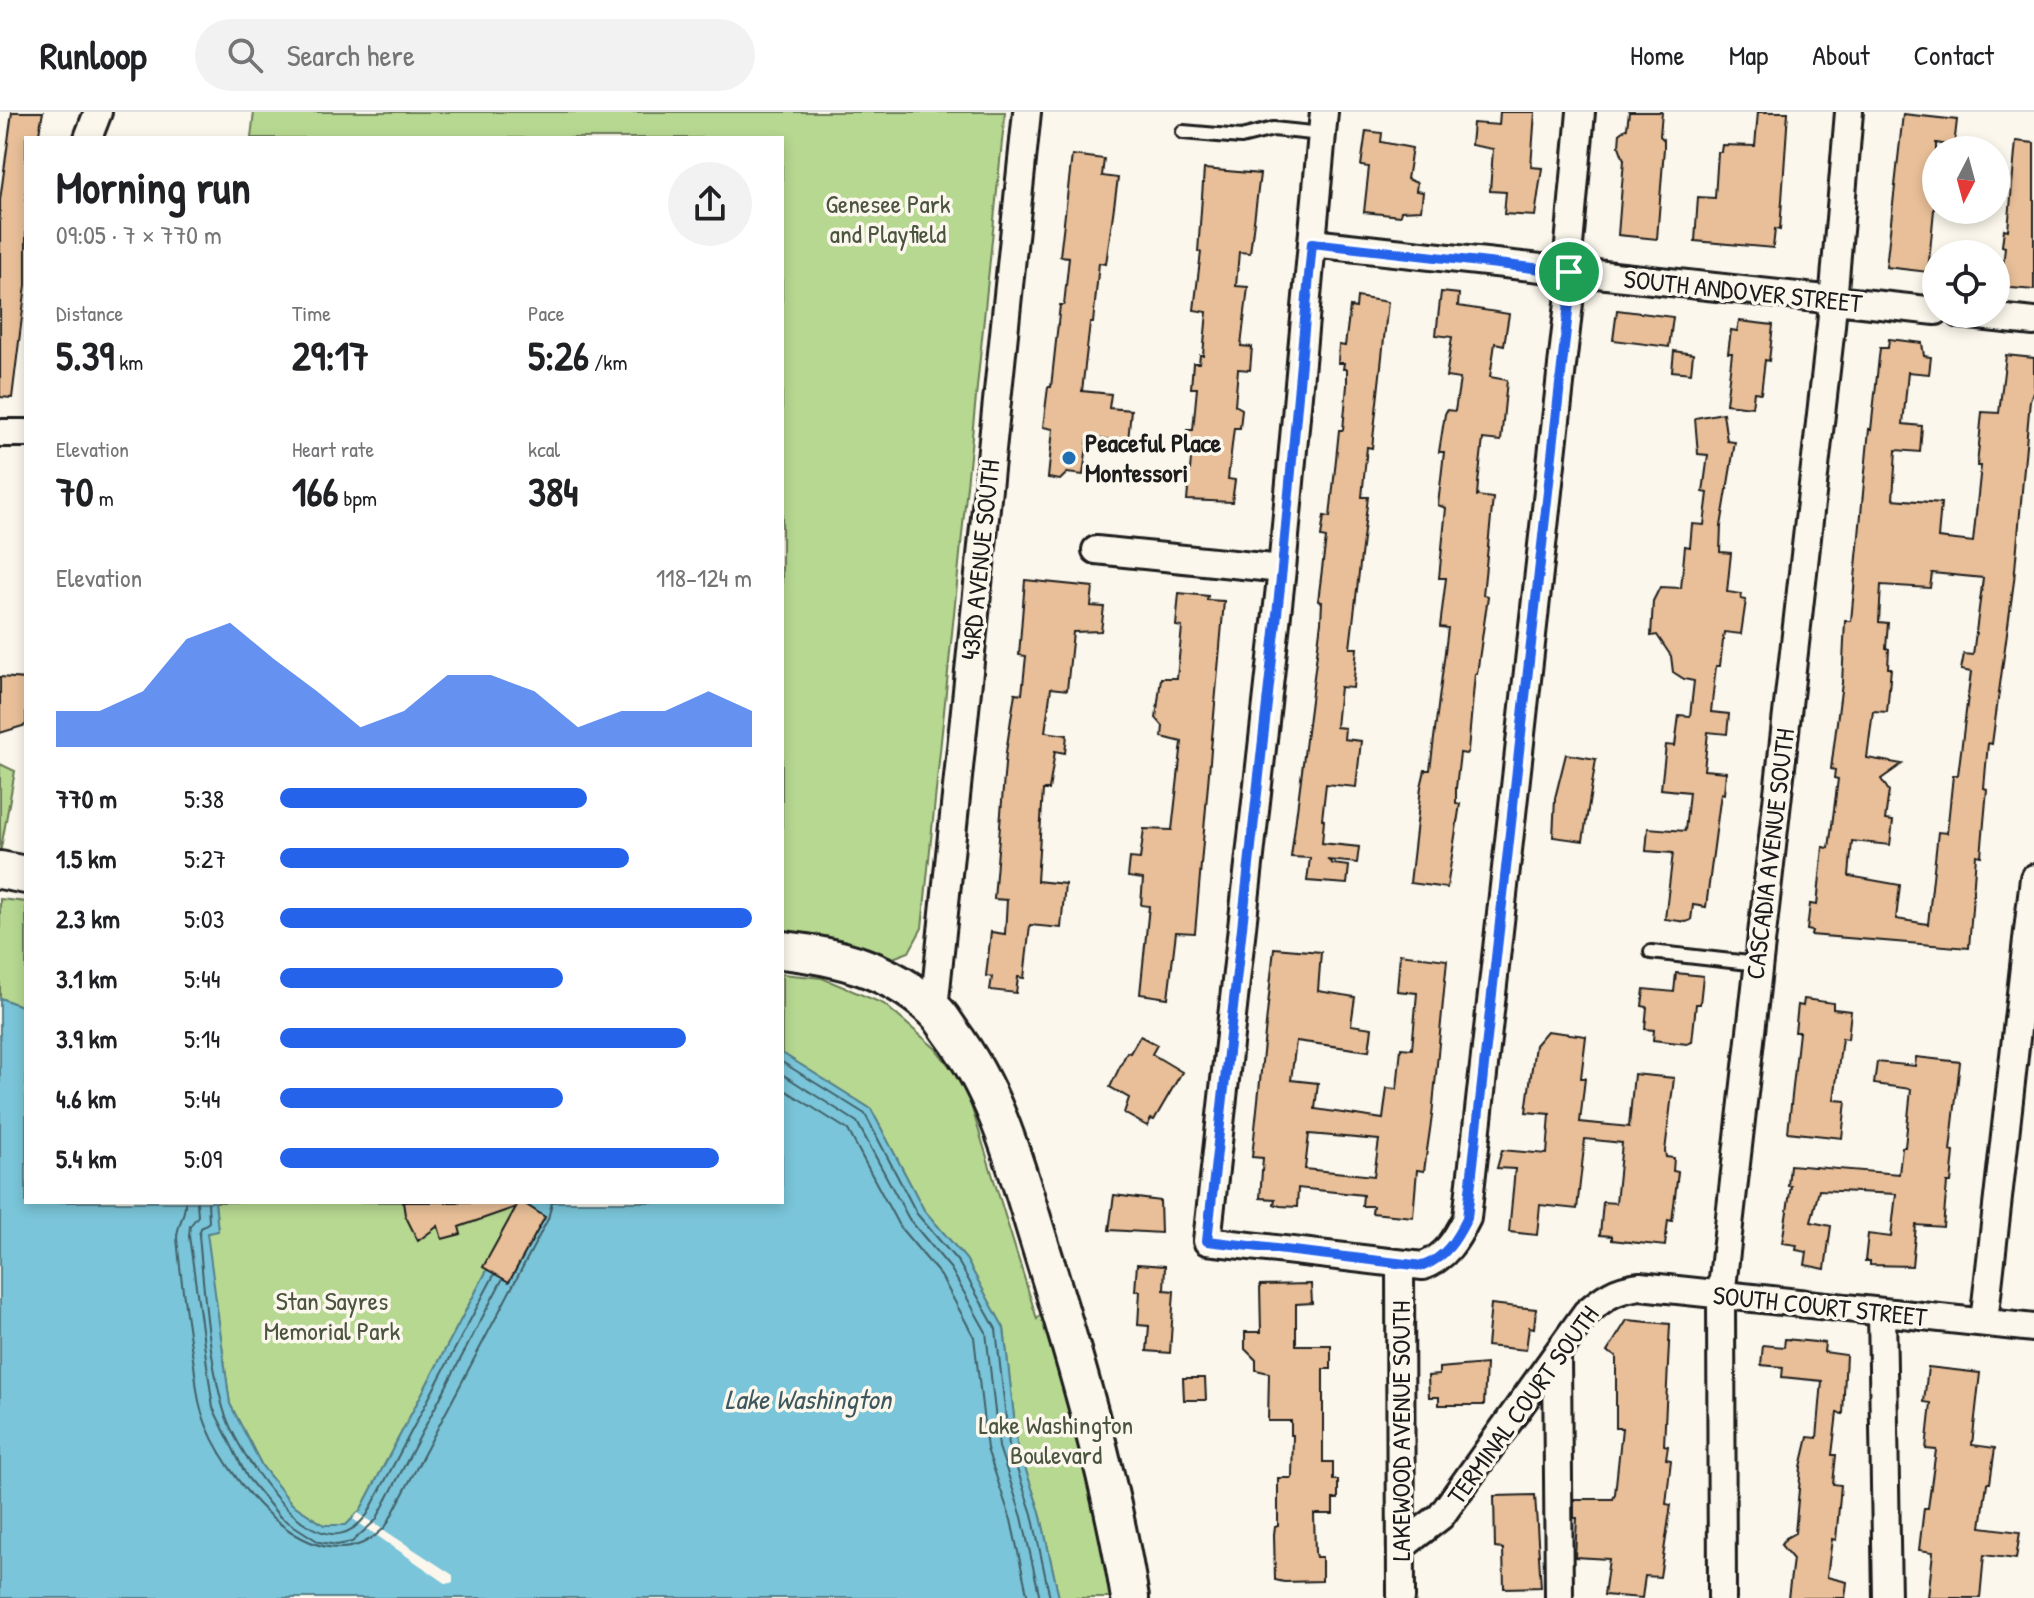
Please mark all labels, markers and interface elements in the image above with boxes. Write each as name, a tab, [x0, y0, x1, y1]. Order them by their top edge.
search box	[195, 19, 755, 91]
text: Runloop	[40, 29, 147, 81]
icon: search	[223, 33, 267, 77]
text: Search here	[287, 35, 415, 75]
text: Home	[1630, 36, 1685, 74]
text: Map	[1729, 36, 1768, 74]
text: About	[1812, 36, 1870, 74]
text: Contact	[1914, 36, 1994, 74]
north arrow	[1922, 136, 2010, 224]
map controls	[1922, 136, 2010, 328]
text: Morning run	[56, 157, 251, 217]
button: share	[668, 162, 752, 246]
park label: Genesee Park and Playfield	[825, 186, 951, 251]
text: 09:05 · 7 × 770 m	[56, 217, 222, 252]
pin	[1535, 238, 1603, 306]
button: locate	[1922, 240, 2010, 328]
icon: arrive	[1547, 250, 1591, 294]
street label: SOUTH ANDOVER STREET	[1622, 261, 1865, 320]
text: Distance	[56, 298, 123, 328]
text: Time	[292, 298, 331, 328]
text: Pace	[528, 298, 565, 328]
text: 5.39	[56, 328, 114, 382]
text: 29:17	[292, 328, 369, 382]
text: 5:26	[528, 328, 589, 382]
text: km	[114, 347, 143, 377]
text: /km	[589, 347, 627, 377]
place label: Peaceful Place Montessori	[1085, 425, 1222, 490]
text: Elevation	[56, 434, 129, 464]
text: Heart rate	[292, 434, 374, 464]
text: kcal	[528, 434, 560, 464]
marker: Peaceful Place Montessori	[1060, 449, 1078, 467]
street label: 43RD AVENUE SOUTH	[952, 458, 1007, 662]
text: 70	[56, 464, 94, 518]
text: 166	[292, 464, 338, 518]
text: 384	[528, 464, 578, 518]
text: m	[94, 483, 114, 513]
text: bpm	[338, 483, 377, 513]
text: Elevation	[56, 560, 142, 595]
text: 118–124 m	[656, 560, 752, 595]
street label: CASCADIA AVENUE SOUTH	[1737, 727, 1802, 981]
text: 770 m	[56, 781, 117, 816]
text: 5:38	[184, 781, 224, 816]
text: 1.5 km	[56, 841, 116, 876]
text: 5:27	[184, 841, 226, 876]
text: 2.3 km	[56, 901, 120, 936]
text: 5:03	[184, 901, 224, 936]
text: 3.1 km	[56, 961, 117, 996]
text: 5:44	[184, 961, 221, 996]
text: 3.9 km	[56, 1021, 117, 1056]
text: 5:14	[184, 1021, 220, 1056]
text: 4.6 km	[56, 1081, 116, 1116]
text: 5:44	[184, 1081, 221, 1116]
text: 5.4 km	[56, 1141, 117, 1176]
text: 5:09	[184, 1141, 222, 1176]
street label: SOUTH COURT STREET	[1711, 1277, 1930, 1334]
park label: Stan Sayres Memorial Park	[264, 1283, 400, 1348]
street label: TERMINAL COURT SOUTH	[1439, 1298, 1606, 1511]
street label: LAKEWOOD AVENUE SOUTH	[1383, 1301, 1418, 1561]
water label: Lake Washington	[725, 1380, 894, 1418]
park label: Lake Washington Boulevard	[979, 1407, 1133, 1472]

